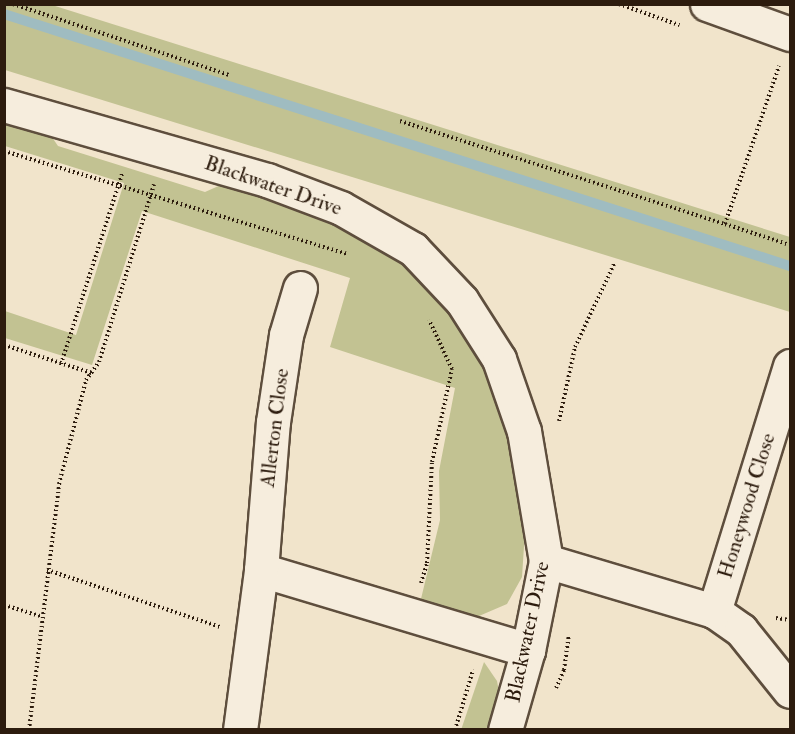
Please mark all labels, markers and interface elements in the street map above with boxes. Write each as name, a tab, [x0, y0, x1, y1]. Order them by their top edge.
street label: Blackwater Drive	[201, 151, 345, 221]
street label: Allerton Close	[255, 367, 295, 489]
street label: Honeywood Close	[713, 430, 781, 582]
street label: Blackwater Drive	[501, 559, 555, 705]

